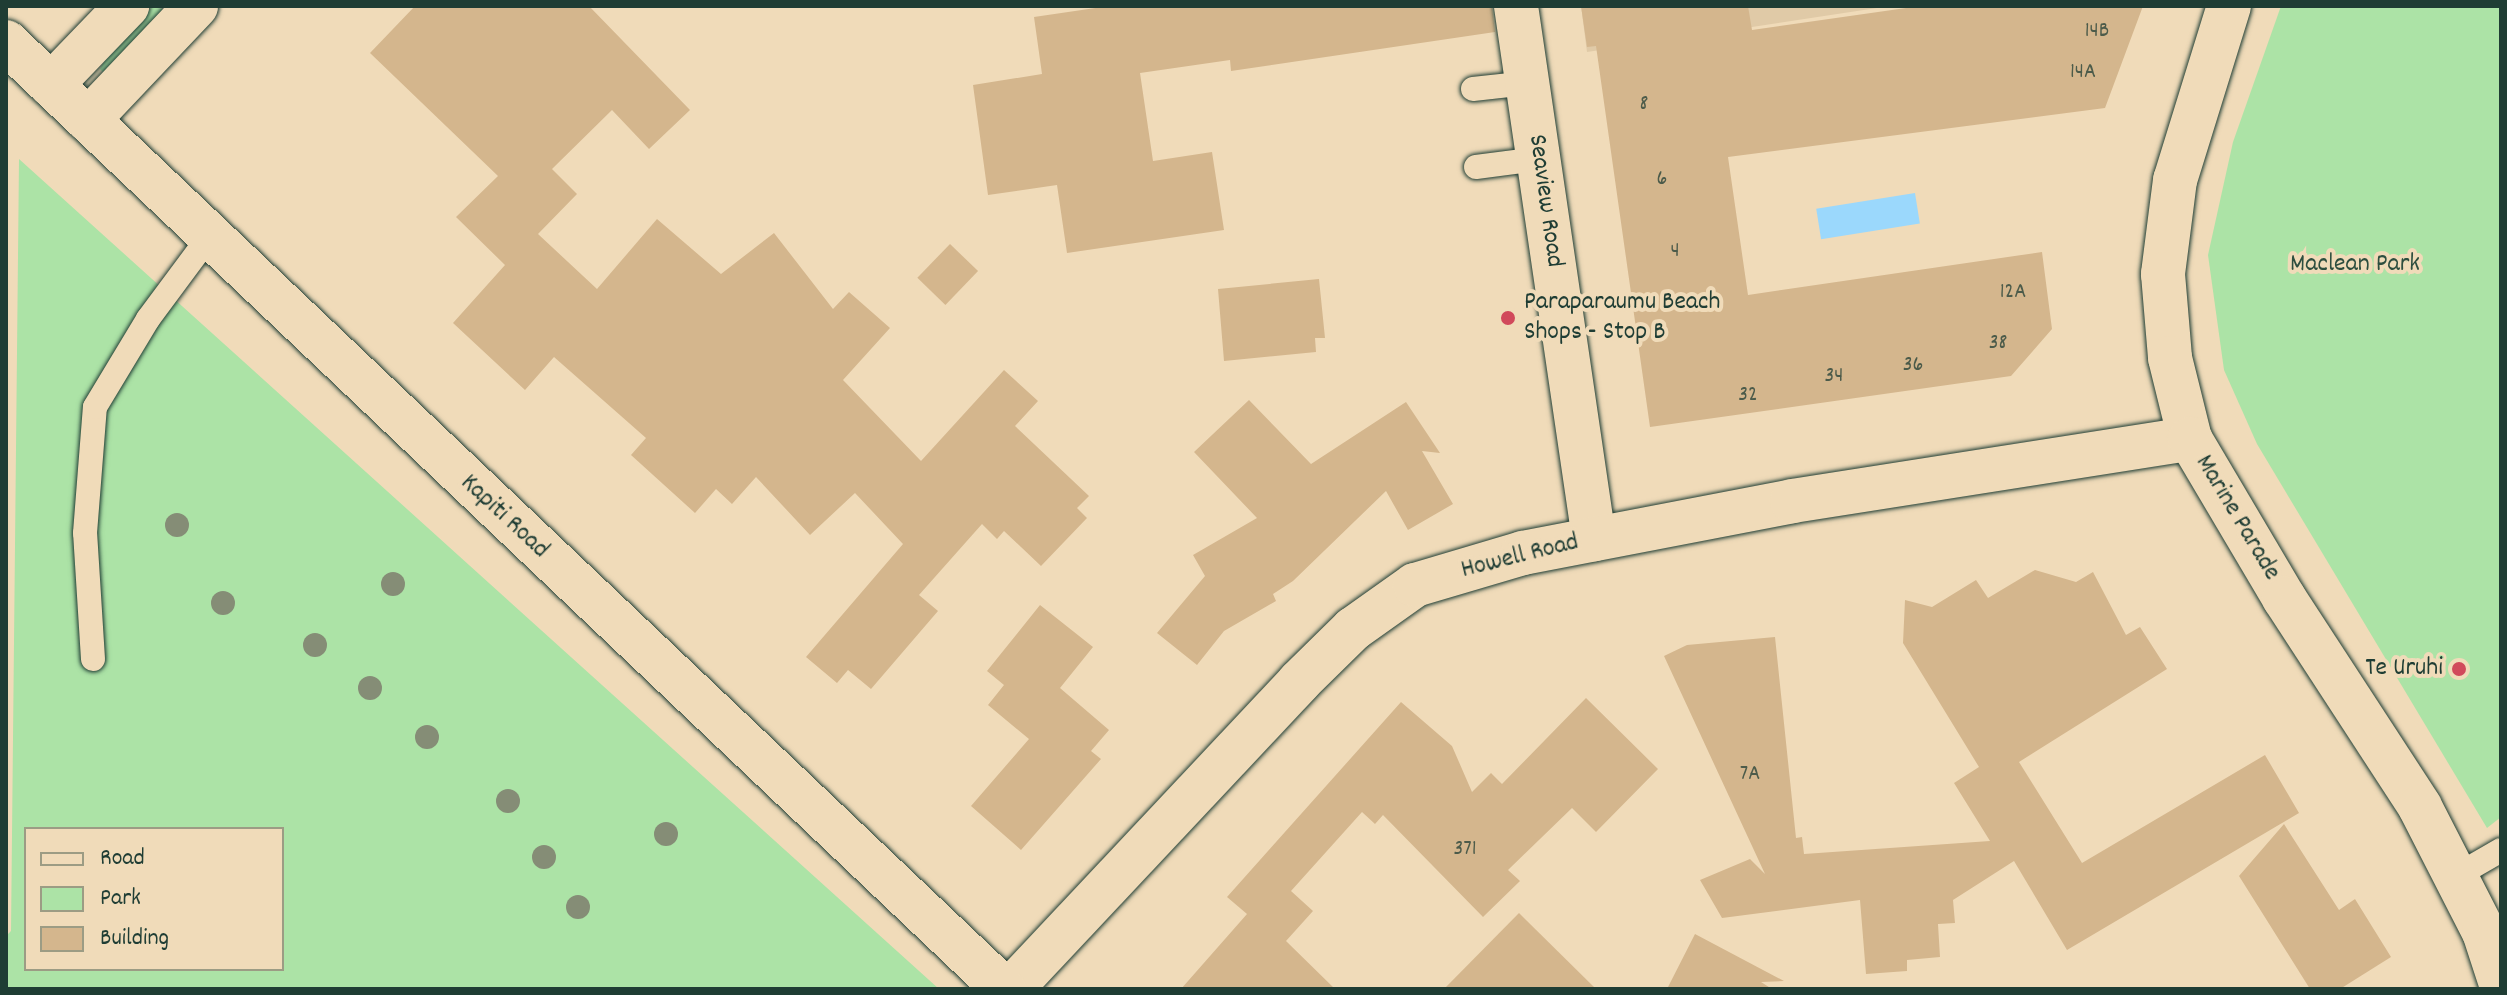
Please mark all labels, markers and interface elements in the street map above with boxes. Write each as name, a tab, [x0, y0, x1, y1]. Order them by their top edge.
house number: 14B	[2085, 19, 2109, 45]
house number: 14A	[2070, 60, 2096, 86]
house number: 8	[1640, 92, 1648, 118]
street label: Seaview Road	[1520, 133, 1570, 269]
house number: 6	[1657, 167, 1667, 193]
house number: 4	[1670, 239, 1680, 265]
park label: Maclean Park	[2290, 249, 2420, 281]
house number: 12A	[2000, 280, 2026, 306]
place label: Paraparaumu Beach Shops - Stop B	[1524, 287, 1720, 348]
marker: Paraparaumu Beach Shops - Stop B	[1499, 309, 1517, 327]
house number: 38	[1989, 331, 2007, 357]
house number: 36	[1903, 353, 1923, 379]
house number: 34	[1825, 364, 1843, 390]
house number: 32	[1738, 383, 1758, 409]
street label: Marine Parade	[2187, 450, 2287, 586]
street label: Kapiti Road	[453, 468, 555, 566]
street label: Howell Road	[1458, 527, 1582, 587]
place label: Te Uruhi	[2365, 653, 2443, 685]
marker: Te Uruhi	[2450, 660, 2468, 678]
house number: 7A	[1740, 762, 1760, 788]
legend	[24, 827, 284, 971]
house number: 371	[1453, 837, 1477, 863]
text: Road	[100, 842, 145, 876]
text: Park	[100, 882, 141, 916]
text: Building	[100, 922, 169, 956]

